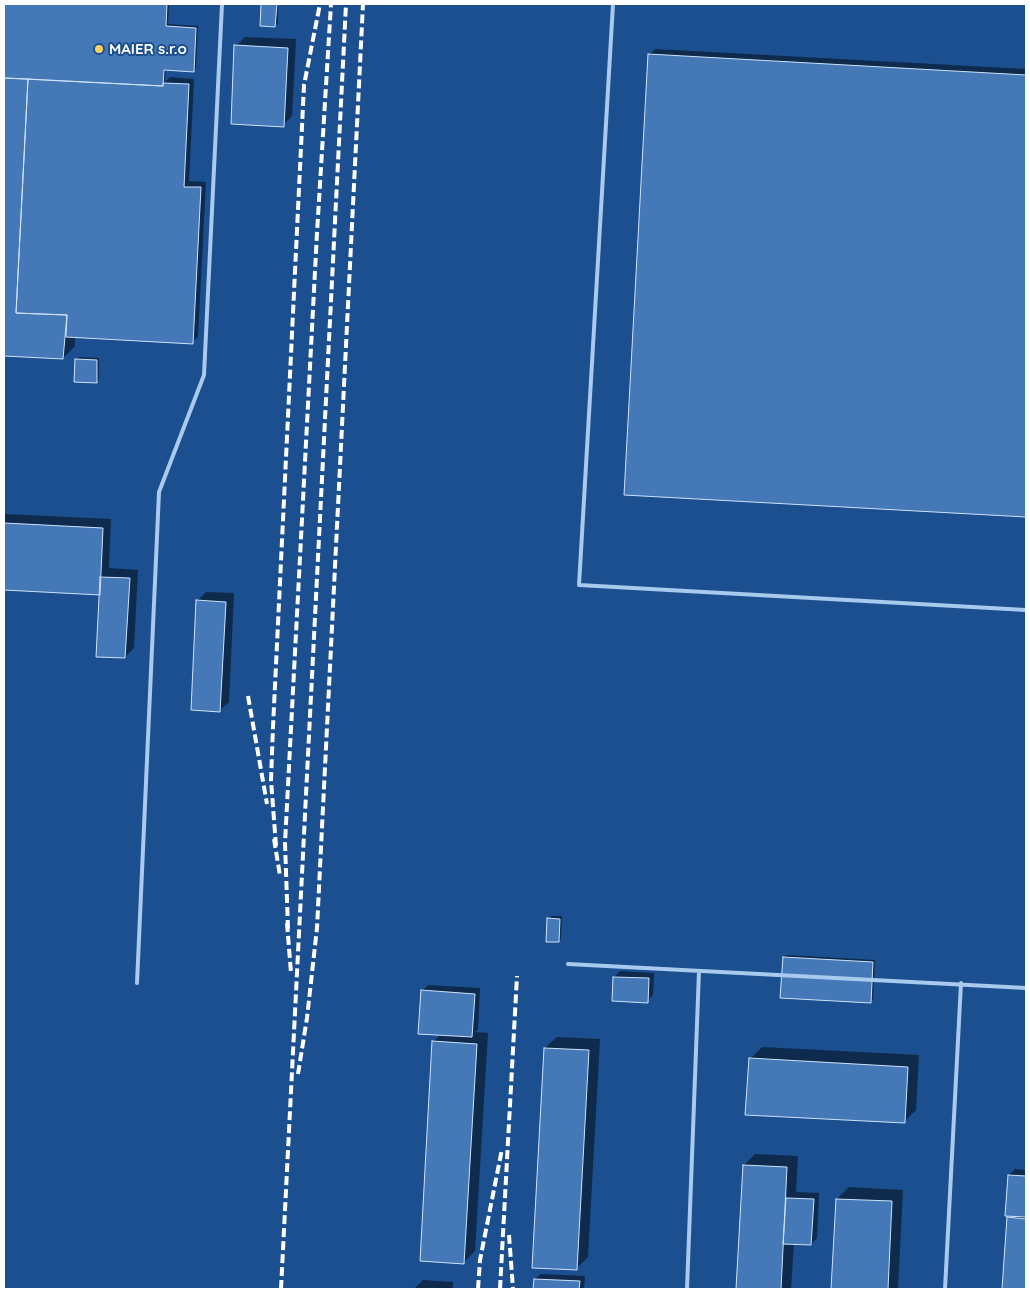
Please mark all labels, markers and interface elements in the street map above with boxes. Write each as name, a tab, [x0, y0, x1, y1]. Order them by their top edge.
place label: MAIER s.r.o	[109, 40, 187, 58]
marker: MAIER s.r.o	[93, 43, 105, 55]

